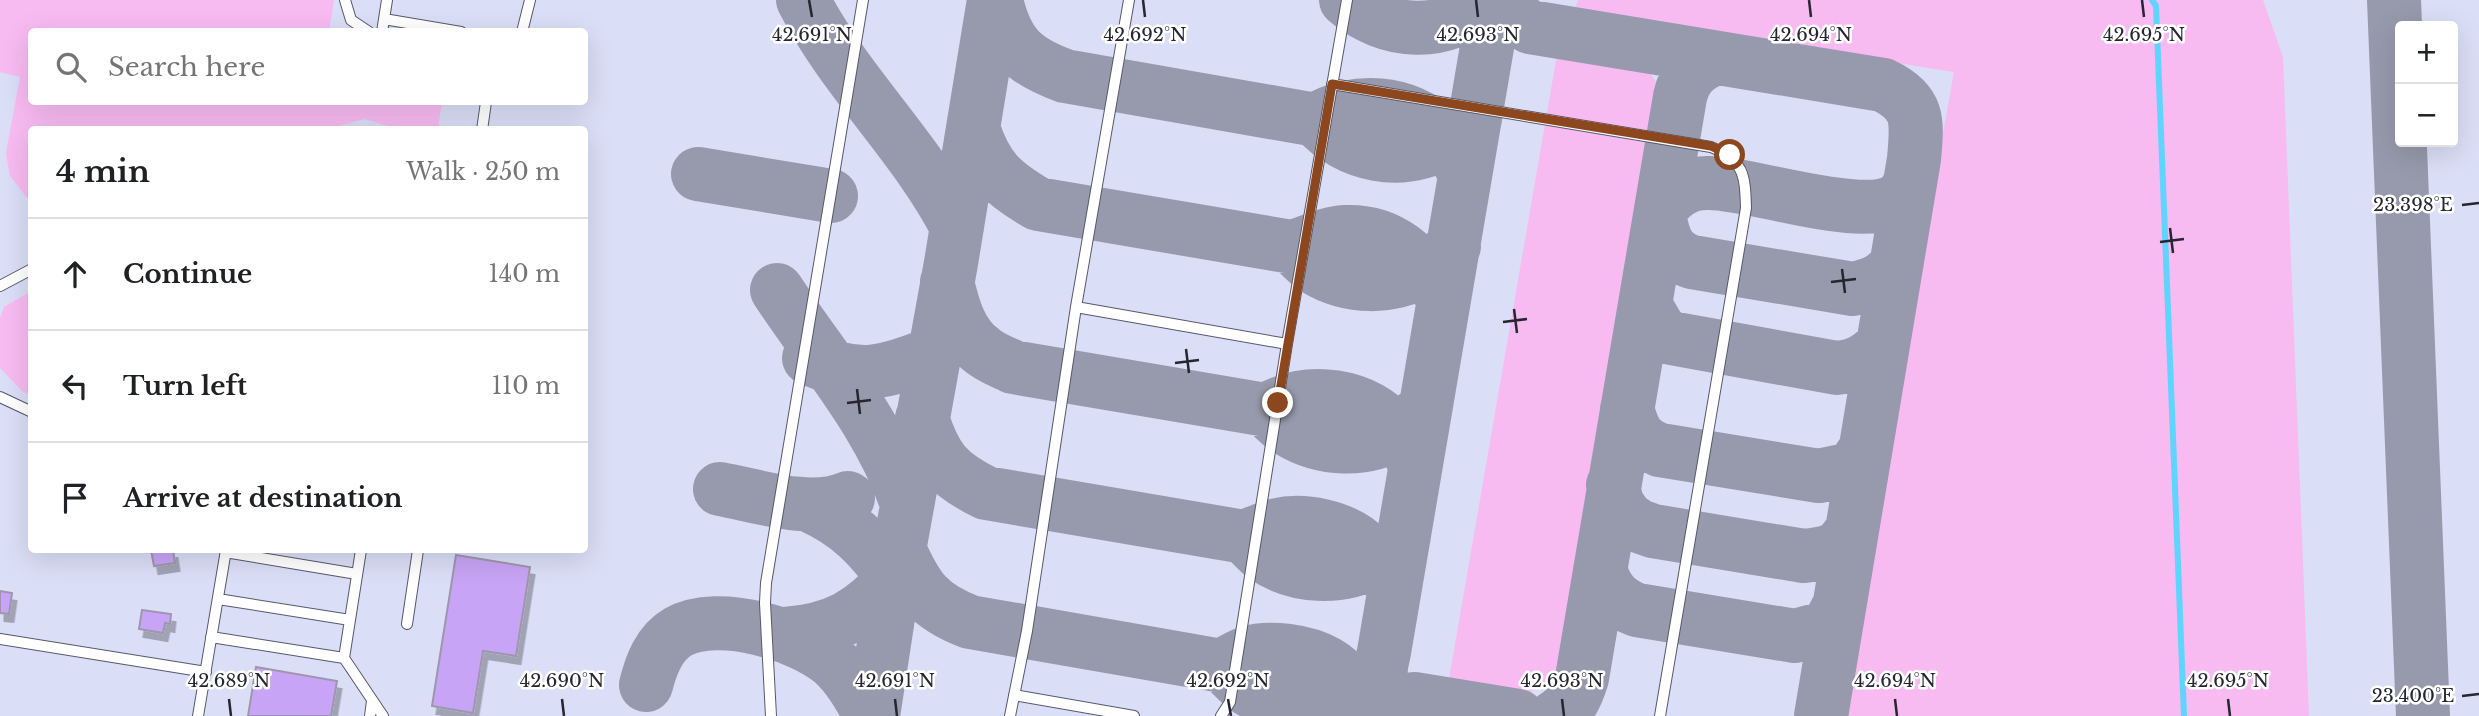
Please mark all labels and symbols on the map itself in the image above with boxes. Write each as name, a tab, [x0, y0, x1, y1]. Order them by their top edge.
text: 42.691°N	[772, 24, 852, 46]
text: 42.692°N	[1104, 24, 1186, 46]
text: 42.693°N	[1437, 24, 1519, 46]
text: 42.694°N	[1770, 24, 1852, 46]
text: 42.695°N	[2103, 24, 2185, 46]
route start	[1714, 139, 1745, 170]
text: 23.398°E	[2373, 194, 2453, 216]
route end	[1262, 387, 1293, 418]
text: 42.689°N	[188, 670, 270, 692]
text: 42.690°N	[520, 670, 604, 692]
text: 42.691°N	[855, 670, 935, 692]
text: 42.692°N	[1187, 670, 1269, 692]
text: 42.693°N	[1521, 670, 1603, 692]
text: 42.694°N	[1854, 670, 1936, 692]
text: 42.695°N	[2187, 670, 2269, 692]
text: 23.400°E	[2372, 685, 2454, 707]

